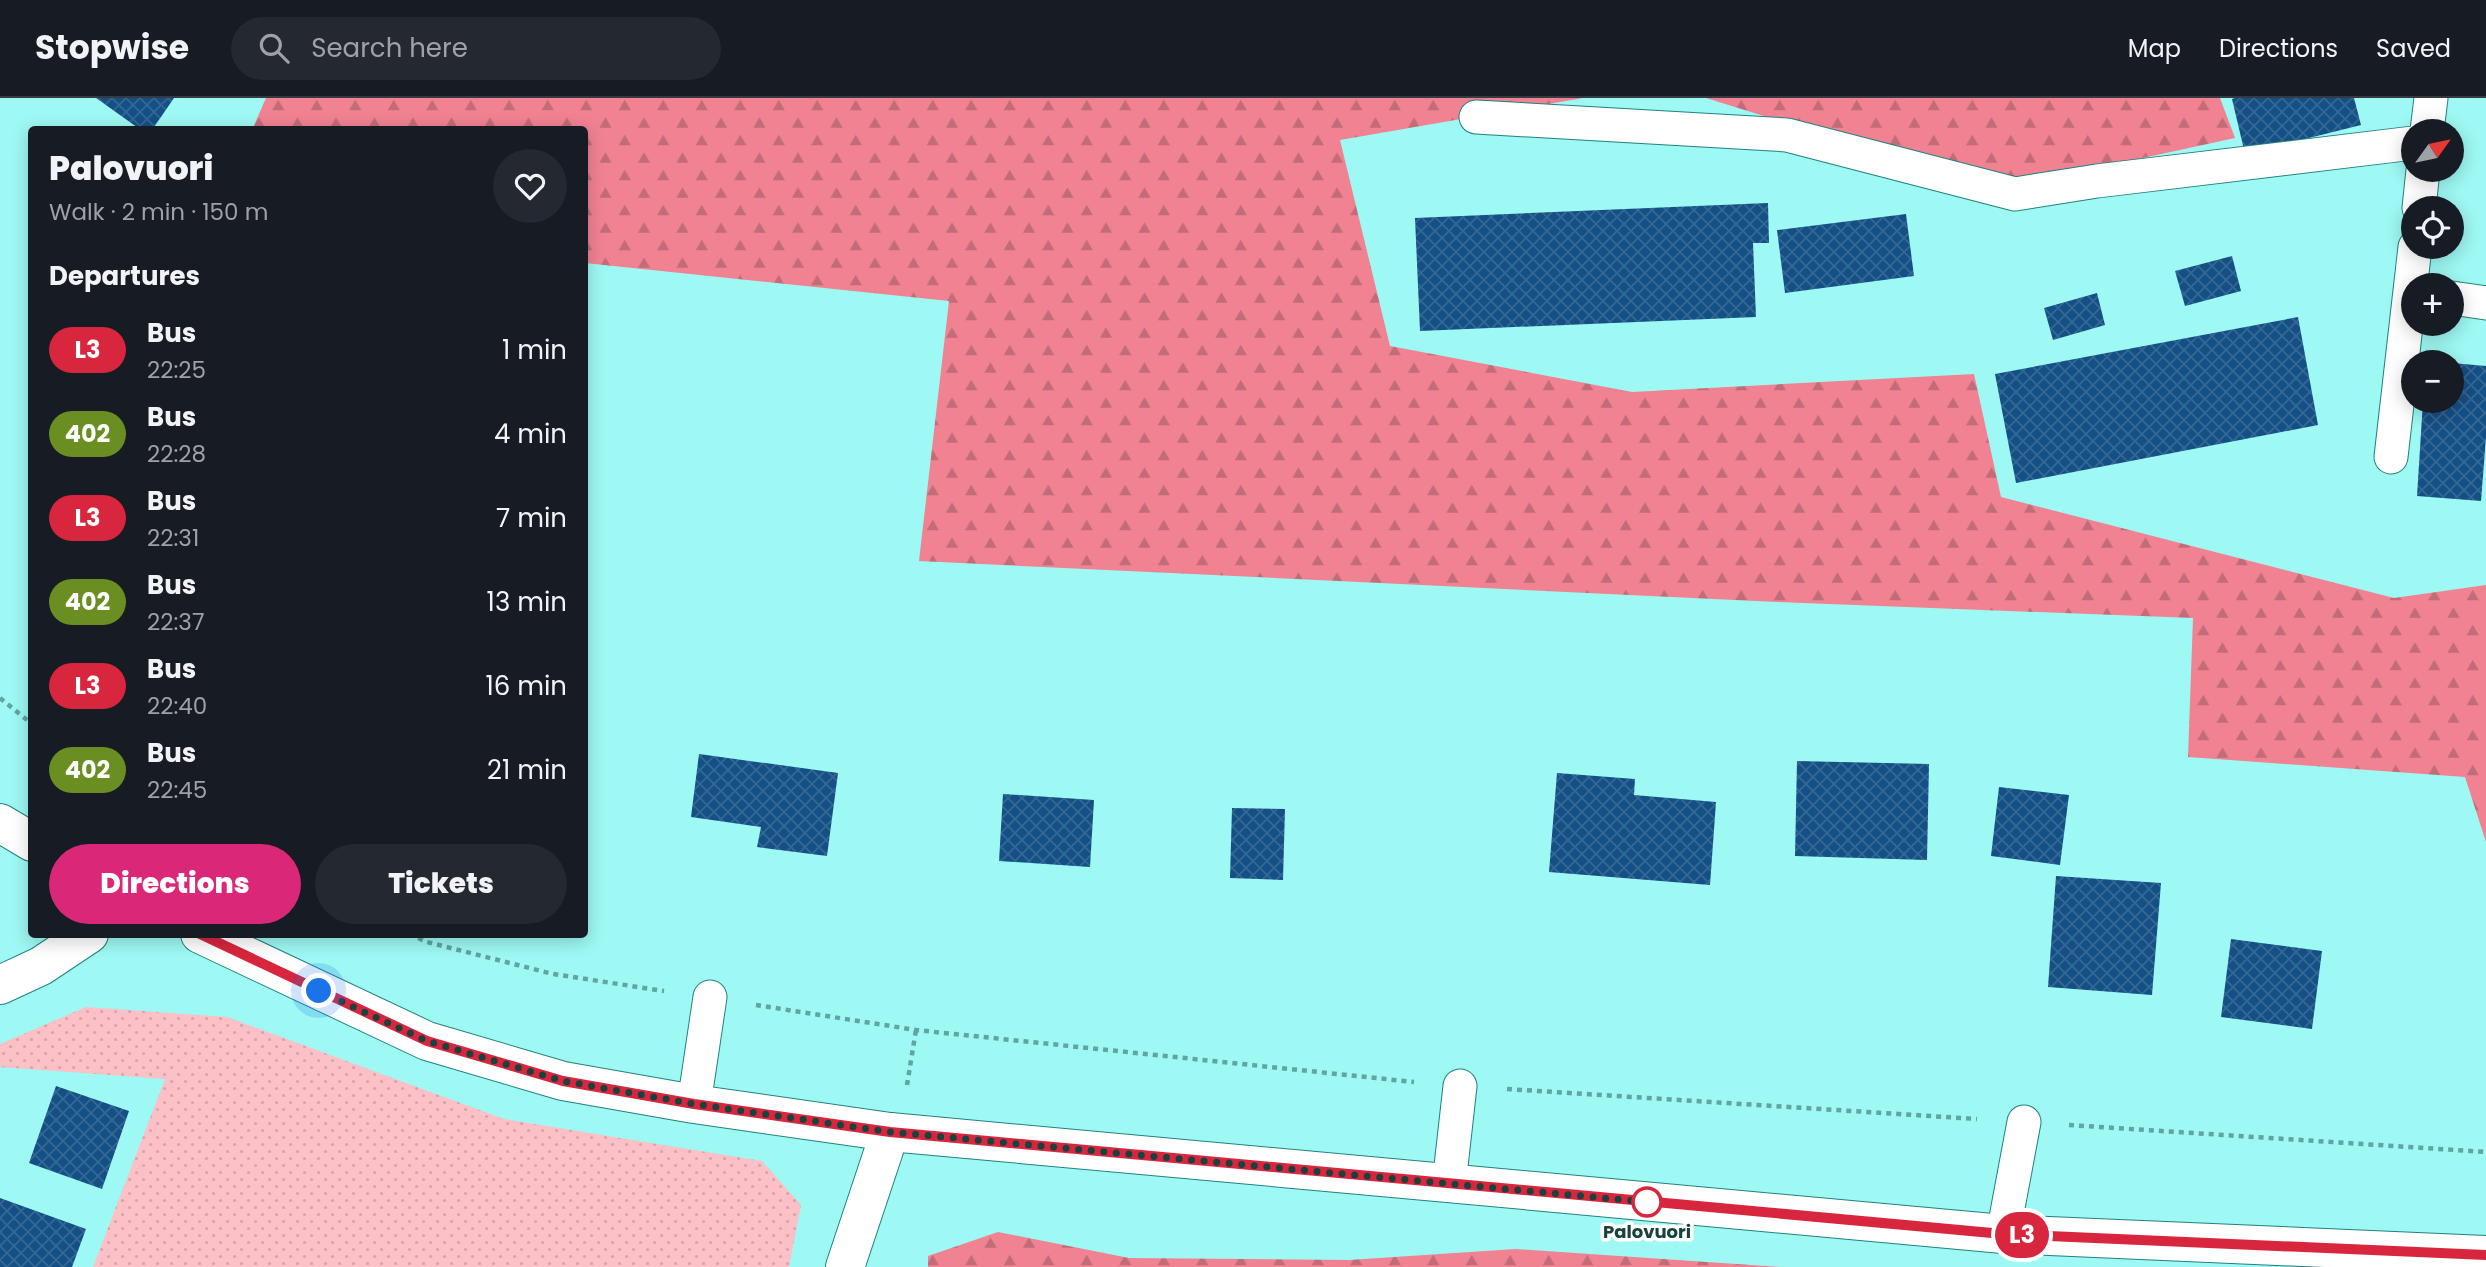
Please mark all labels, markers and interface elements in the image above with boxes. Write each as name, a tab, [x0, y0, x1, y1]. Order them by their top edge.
search box	[231, 17, 721, 80]
text: Stopwise	[35, 24, 189, 71]
icon: search	[255, 29, 293, 67]
text: Search here	[311, 30, 468, 66]
text: Map	[2128, 32, 2181, 65]
text: Directions	[2219, 32, 2338, 65]
text: Saved	[2376, 32, 2451, 65]
north arrow	[2401, 119, 2464, 182]
map controls	[2401, 119, 2464, 413]
text: Palovuori	[49, 145, 214, 192]
button: heart	[493, 149, 567, 223]
text: Walk · 2 min · 150 m	[49, 196, 268, 228]
button: locate	[2401, 196, 2464, 259]
text: Departures	[49, 258, 200, 294]
button: +	[2401, 273, 2464, 336]
text: Bus	[147, 315, 196, 351]
text: 1 min	[502, 332, 567, 368]
text: L3	[75, 333, 100, 366]
button: −	[2401, 350, 2464, 413]
text: 22:25	[147, 354, 206, 386]
text: Bus	[147, 399, 196, 435]
text: 4 min	[494, 416, 567, 452]
text: 402	[65, 417, 110, 450]
text: 22:28	[147, 438, 206, 470]
text: Bus	[147, 483, 196, 519]
text: 7 min	[496, 500, 567, 536]
text: L3	[75, 501, 100, 534]
text: 22:31	[147, 522, 199, 554]
text: Bus	[147, 567, 196, 603]
text: 13 min	[487, 584, 567, 620]
text: 402	[65, 585, 110, 618]
text: 22:37	[147, 606, 204, 638]
text: Bus	[147, 651, 196, 687]
text: 16 min	[485, 668, 567, 704]
text: L3	[75, 669, 100, 702]
text: 22:40	[147, 690, 207, 722]
text: Bus	[147, 735, 196, 771]
text: 21 min	[487, 752, 567, 788]
text: 402	[65, 753, 110, 786]
text: 22:45	[147, 774, 207, 806]
button: Directions	[49, 844, 301, 924]
button: Tickets	[315, 844, 567, 924]
your location	[301, 973, 336, 1008]
marker: Palovuori	[1632, 1187, 1662, 1217]
line badge: L3	[1990, 1212, 2054, 1258]
text: L3	[2009, 1218, 2035, 1251]
place label: Palovuori	[1603, 1219, 1691, 1244]

